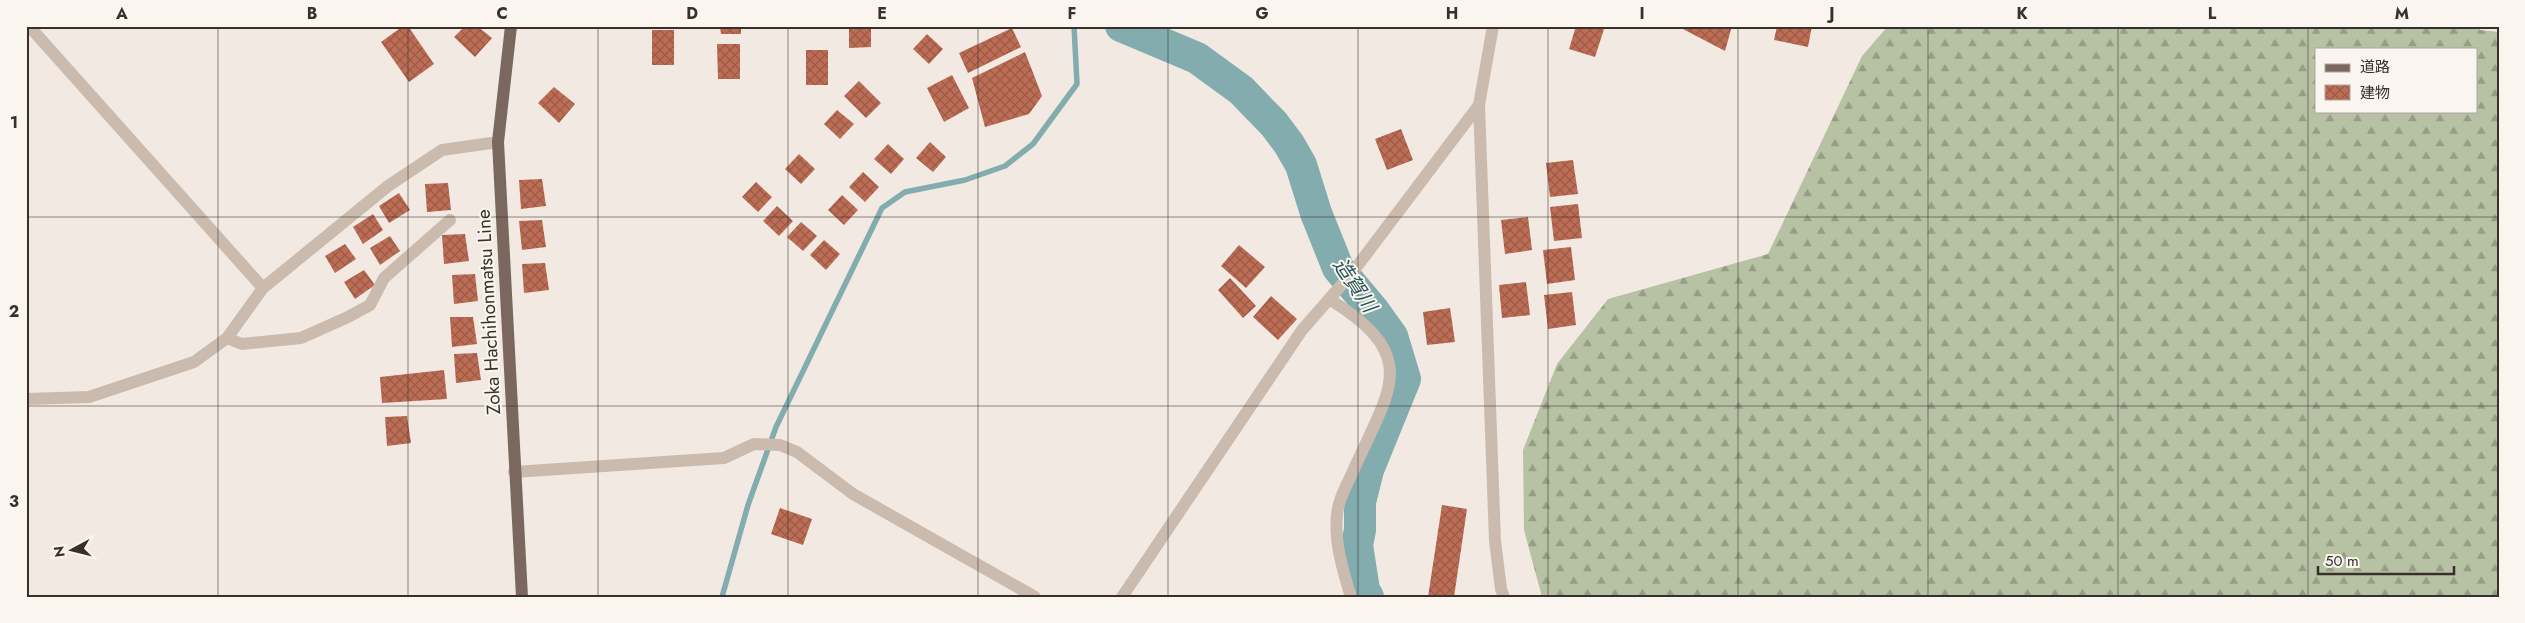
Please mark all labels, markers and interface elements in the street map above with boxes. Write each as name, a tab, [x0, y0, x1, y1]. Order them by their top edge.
text: A	[115, 2, 128, 25]
text: B	[307, 2, 317, 25]
text: C	[496, 2, 508, 25]
text: D	[686, 2, 698, 25]
text: E	[877, 2, 887, 25]
text: F	[1068, 2, 1076, 25]
text: G	[1255, 2, 1269, 25]
text: H	[1446, 2, 1458, 25]
text: I	[1639, 2, 1645, 25]
text: J	[1826, 2, 1835, 25]
text: K	[2016, 2, 2028, 25]
text: L	[2208, 2, 2217, 25]
text: M	[2395, 2, 2409, 25]
legend	[2315, 48, 2478, 112]
text: 道路	[2360, 56, 2390, 78]
text: 建物	[2360, 82, 2390, 104]
text: 1	[10, 111, 18, 134]
street label: Zoka Hachihonmatsu Line	[470, 208, 507, 415]
water label: 造賀川	[1326, 252, 1385, 320]
text: 2	[9, 300, 19, 323]
text: 3	[9, 490, 19, 513]
north arrow	[48, 526, 98, 576]
scale bar	[2318, 543, 2454, 575]
text: N	[48, 545, 70, 558]
text: 50 m	[2325, 550, 2359, 572]

